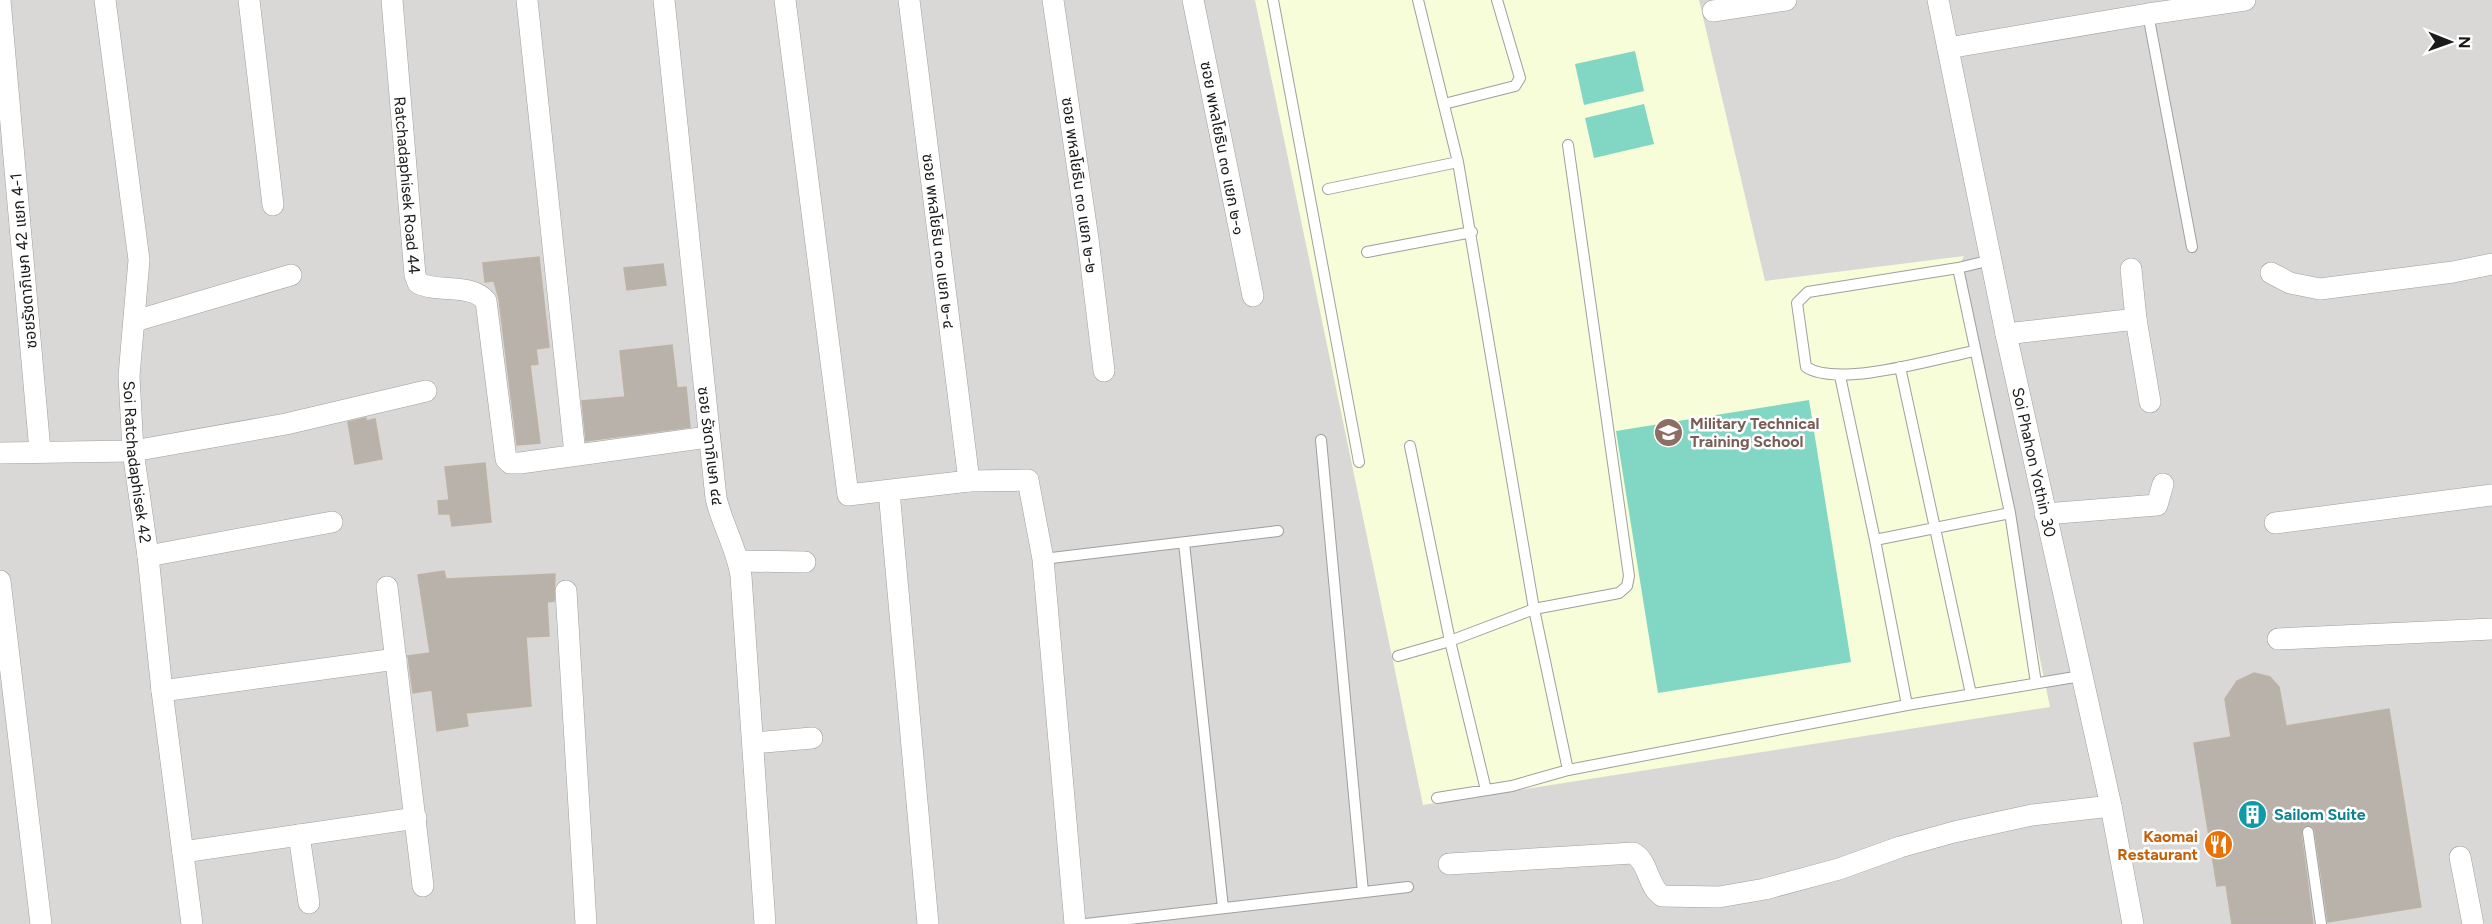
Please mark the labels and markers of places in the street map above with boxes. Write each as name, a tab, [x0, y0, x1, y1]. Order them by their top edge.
place label: Military Technical Training School	[1690, 414, 1819, 451]
school or university icon: Military Technical Training School	[1653, 416, 1685, 448]
building icon: Sailom Suite	[2237, 798, 2269, 830]
place label: Sailom Suite	[2274, 805, 2366, 824]
place label: Kaomai Restaurant	[2117, 827, 2198, 864]
restaurant icon: Kaomai Restaurant	[2203, 829, 2235, 861]

